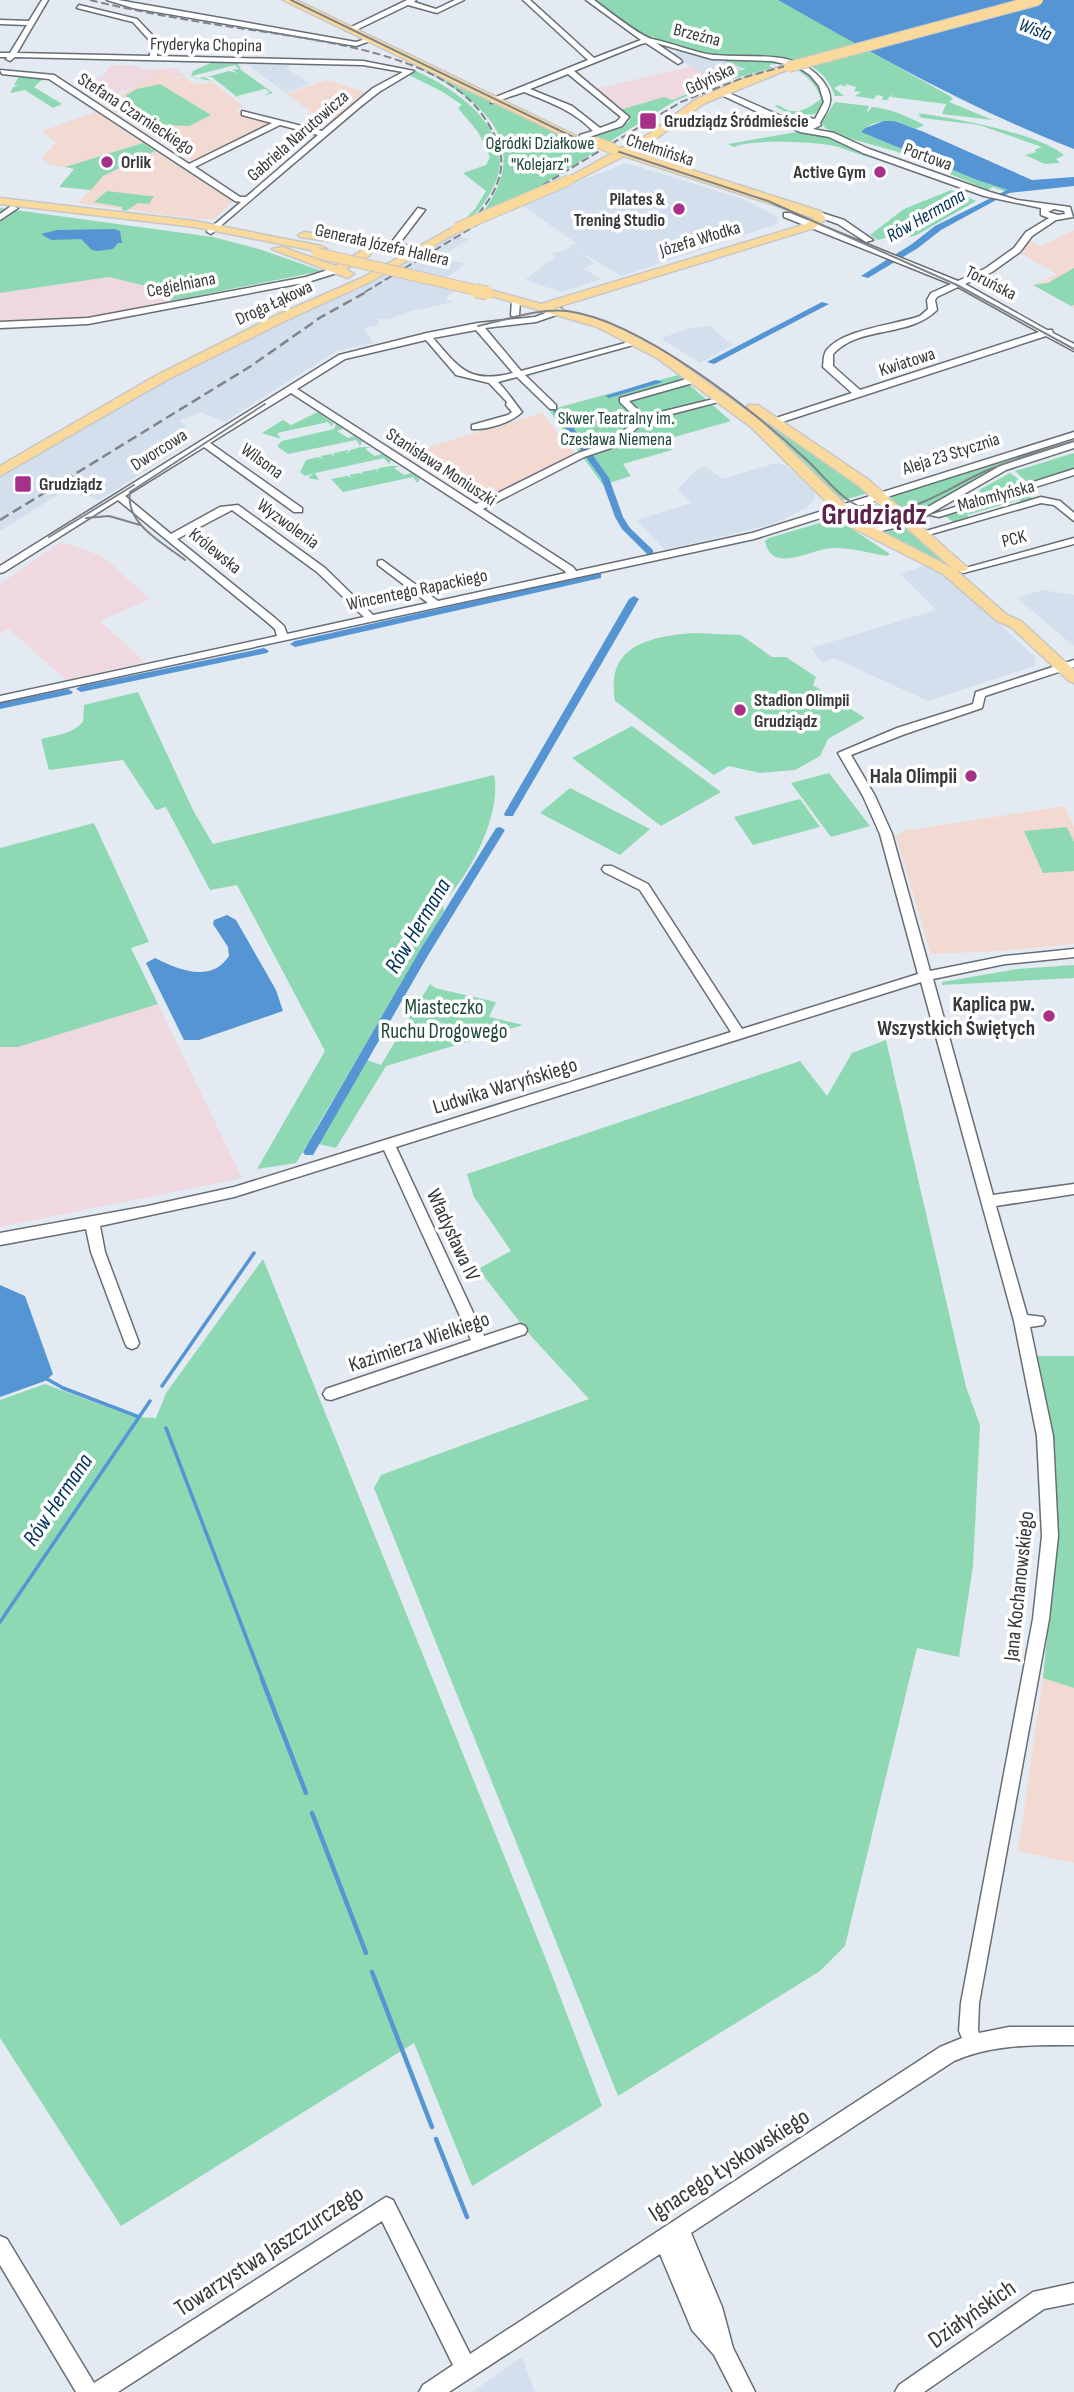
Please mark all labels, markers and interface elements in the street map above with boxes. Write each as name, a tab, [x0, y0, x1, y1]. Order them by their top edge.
water label: Wisła	[1015, 13, 1055, 47]
street label: Brzeźna	[671, 19, 723, 51]
street label: Fryderyka Chopina	[150, 34, 262, 56]
street label: Gdyńska	[682, 59, 738, 99]
street label: Stefana Czarnieckiego	[74, 69, 198, 159]
street label: Gabriela Narutowicza	[243, 86, 353, 186]
marker: Grudziądz Śródmieście	[638, 111, 658, 131]
place label: Grudziądz Śródmieście	[664, 111, 809, 132]
street label: Chełmińska	[624, 129, 697, 171]
park label: Ogródki Działkowe "Kolejarz"	[485, 133, 595, 175]
street label: Portowa	[901, 139, 955, 175]
place label: Orlik	[121, 152, 151, 173]
marker: Orlik	[99, 154, 115, 170]
place label: Active Gym	[793, 162, 866, 183]
marker: Active Gym	[872, 164, 888, 180]
water label: Rów Hermana	[883, 184, 970, 248]
place label: Pilates & Trening Studio	[574, 189, 665, 231]
marker: Pilates & Trening Studio	[671, 201, 687, 217]
street label: Józefa Włodka	[656, 217, 743, 261]
street label: Generała Józefa Hallera	[313, 219, 451, 271]
street label: Toruńska	[962, 261, 1020, 305]
street label: Cegielniana	[145, 268, 217, 302]
street label: Droga Łąkowa	[232, 276, 316, 330]
street label: Kwiatowa	[876, 343, 938, 381]
park label: Skwer Teatralny im. Czesława Niemena	[558, 408, 674, 450]
street label: Dworcowa	[127, 424, 191, 475]
street label: Stanisława Moniuszki	[382, 424, 500, 510]
street label: Aleja 23 Stycznia	[899, 428, 1002, 480]
street label: Wilsona	[237, 439, 287, 483]
marker: Grudziądz	[13, 474, 33, 494]
place label: Grudziądz	[39, 474, 103, 495]
street label: Małomłyńska	[955, 476, 1037, 516]
street label: Wyzwolenia	[253, 495, 323, 553]
district label: Grudziądz	[821, 497, 927, 533]
street label: Królewska	[185, 524, 245, 578]
street label: PCK	[1000, 526, 1029, 552]
street label: Wincentego Rapackiego	[345, 565, 489, 615]
place label: Stadion Olimpii Grudziądz	[754, 690, 850, 732]
marker: Stadion Olimpii Grudziądz	[732, 702, 748, 718]
place label: Hala Olimpii	[870, 764, 957, 789]
marker: Hala Olimpii	[963, 768, 979, 784]
water label: Rów Hermana	[379, 873, 457, 978]
place label: Kaplica pw. Wszystkich Świętych	[877, 992, 1035, 1041]
park label: Miasteczko Ruchu Drogowego	[381, 995, 507, 1044]
marker: Kaplica pw. Wszystkich Świętych	[1041, 1008, 1057, 1024]
street label: Ludwika Waryńskiego	[430, 1052, 580, 1120]
street label: Władysława IV	[421, 1185, 485, 1285]
street label: Kazimierza Wielkiego	[345, 1306, 493, 1378]
water label: Rów Hermana	[17, 1448, 99, 1552]
street label: Jana Kochanowskiego	[999, 1510, 1039, 1663]
street label: Ignacego Łyskowskiego	[643, 2102, 815, 2228]
street label: Towarzystwa Jaszczurczego	[169, 2179, 369, 2323]
street label: Działyńskich	[923, 2273, 1021, 2355]

